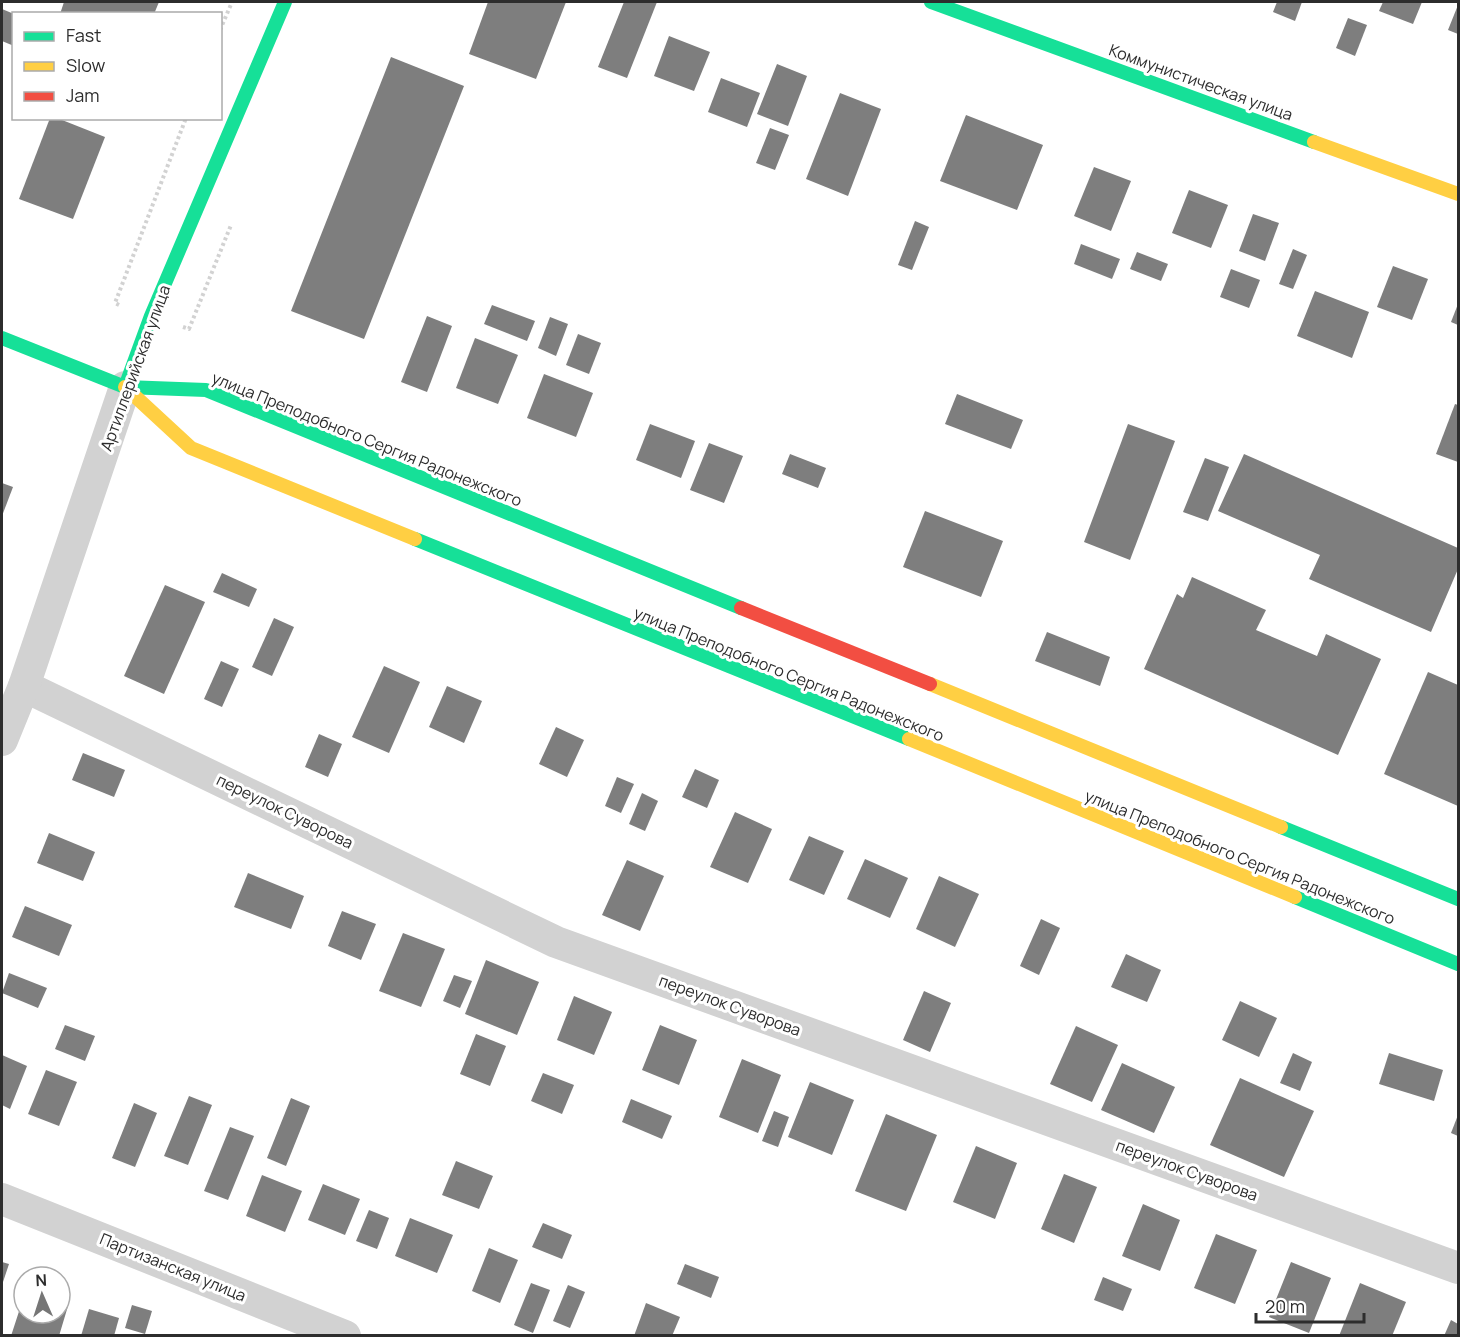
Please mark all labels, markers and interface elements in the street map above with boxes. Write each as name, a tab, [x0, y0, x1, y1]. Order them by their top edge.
legend	[12, 12, 222, 120]
text: Fast	[66, 23, 101, 47]
street label: Коммунистическая улица	[1106, 38, 1296, 126]
text: Slow	[66, 53, 106, 77]
text: Jam	[66, 83, 100, 107]
street label: Артиллерийская улица	[95, 282, 175, 454]
street label: улица Преподобного Сергия Радонежского	[209, 366, 525, 512]
street label: улица Преподобного Сергия Радонежского	[631, 601, 947, 747]
street label: переулок Суворова	[213, 768, 357, 854]
street label: улица Преподобного Сергия Радонежского	[1082, 784, 1398, 930]
street label: переулок Суворова	[656, 969, 804, 1041]
street label: переулок Суворова	[1113, 1134, 1261, 1206]
street label: Партизанская улица	[97, 1228, 249, 1306]
north arrow	[12, 1265, 72, 1325]
text: N	[35, 1269, 48, 1291]
scale bar	[1256, 1286, 1364, 1324]
text: 20 m	[1265, 1294, 1305, 1318]

